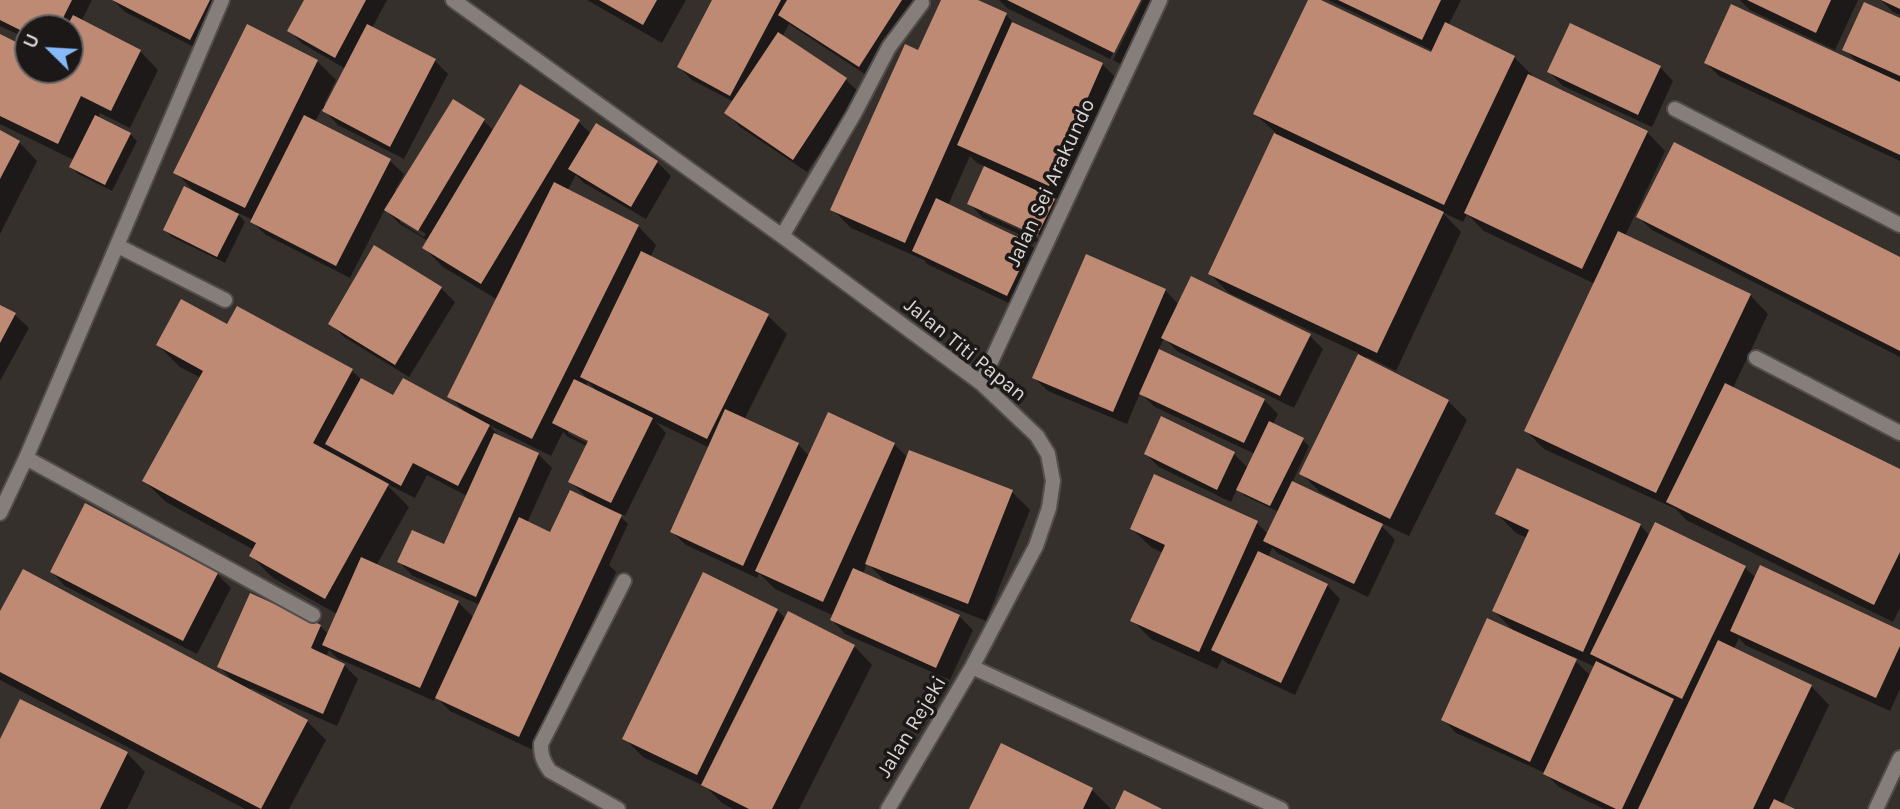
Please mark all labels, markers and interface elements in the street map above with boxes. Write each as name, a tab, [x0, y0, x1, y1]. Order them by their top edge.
north arrow	[14, 14, 84, 84]
text: U	[19, 31, 44, 52]
street label: Jalan Sei Arakundo	[1001, 95, 1101, 271]
street label: Jalan Titi Papan	[898, 293, 1032, 407]
street label: Jalan Rejeki	[872, 672, 952, 782]

